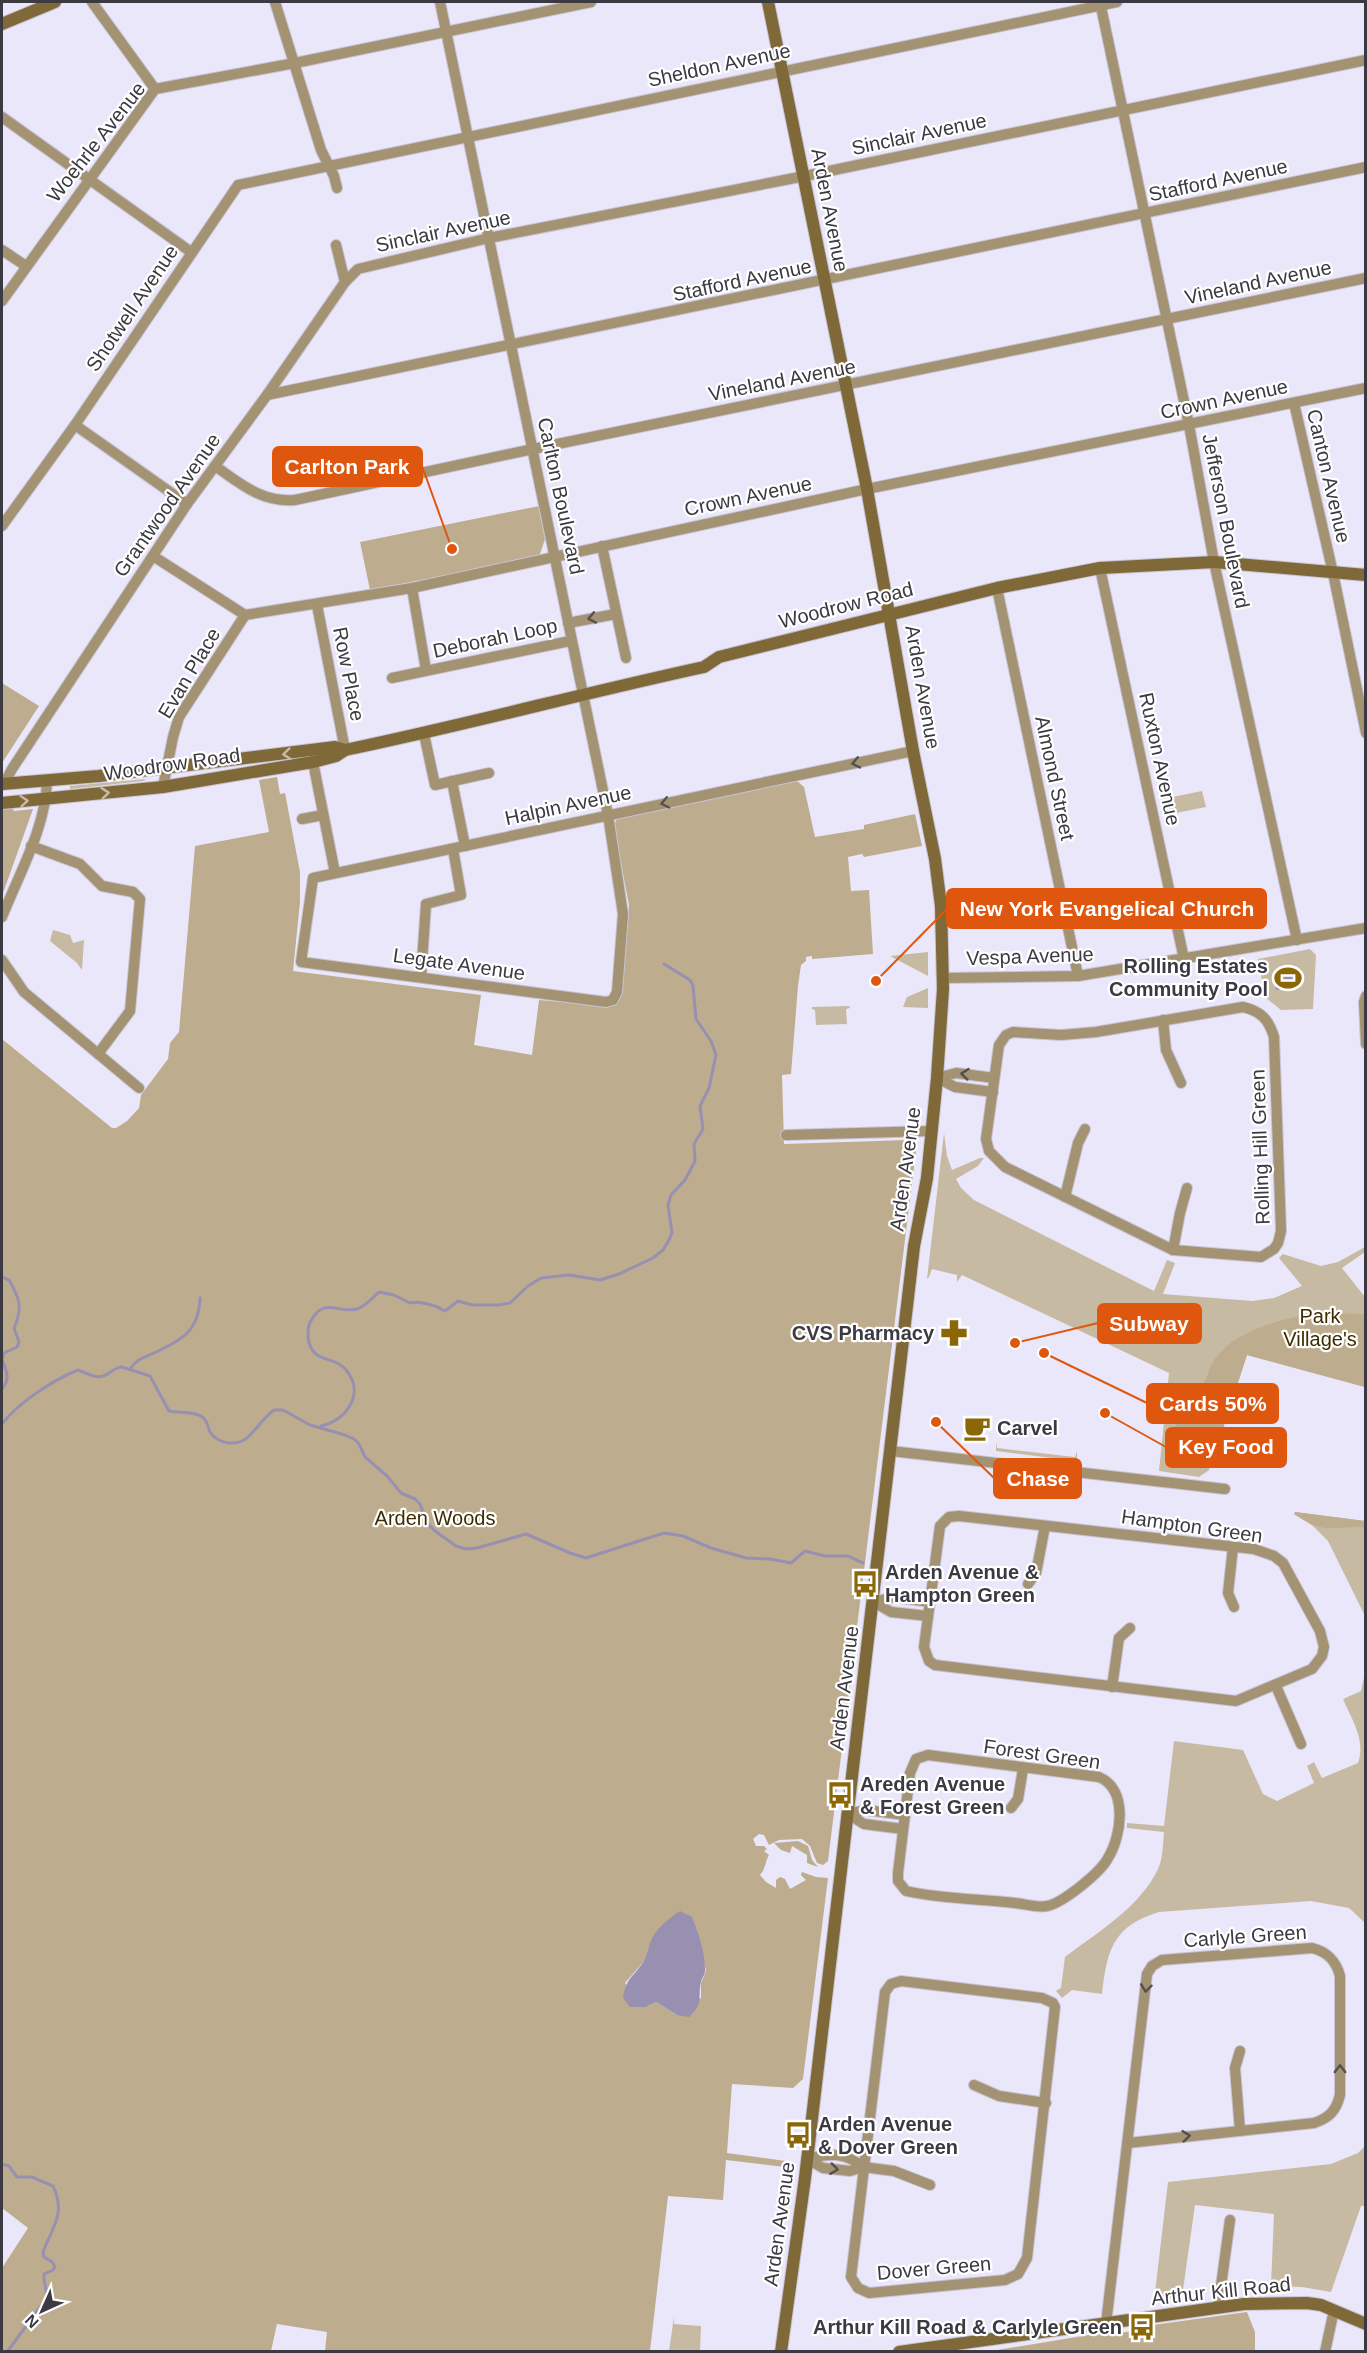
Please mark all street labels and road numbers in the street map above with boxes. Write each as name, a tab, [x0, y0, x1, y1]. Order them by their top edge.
street label: Sheldon Avenue	[646, 39, 792, 91]
street label: Woehrle Avenue	[42, 78, 150, 206]
street label: Sinclair Avenue	[849, 109, 989, 159]
street label: Arden Avenue	[807, 146, 853, 274]
street label: Stafford Avenue	[1146, 155, 1290, 205]
street label: Sinclair Avenue	[373, 206, 513, 256]
street label: Shotwell Avenue	[82, 241, 182, 375]
street label: Stafford Avenue	[670, 255, 814, 305]
street label: Vineland Avenue	[1183, 256, 1333, 308]
street label: Vineland Avenue	[707, 355, 857, 405]
street label: Crown Avenue	[1158, 375, 1290, 423]
street label: Canton Avenue	[1303, 407, 1355, 545]
street label: Carlton Boulevard	[534, 415, 588, 577]
street label: Grantwood Avenue	[109, 429, 225, 581]
street label: Jefferson Boulevard	[1198, 432, 1254, 610]
street label: Crown Avenue	[682, 472, 814, 520]
street label: Woodrow Road	[777, 578, 915, 632]
street label: Deborah Loop	[431, 614, 559, 662]
street label: Arden Avenue	[901, 623, 945, 751]
street label: Evan Place	[154, 624, 224, 722]
street label: Row Place	[329, 625, 369, 723]
street label: Ruxton Avenue	[1135, 691, 1185, 827]
street label: Almond Street	[1031, 714, 1079, 843]
street label: Woodrow Road	[102, 744, 242, 784]
street label: Halpin Avenue	[503, 781, 633, 829]
street label: Vespa Avenue	[966, 943, 1094, 969]
street label: Legate Avenue	[392, 944, 526, 984]
street label: Rolling Hill Green	[1246, 1069, 1274, 1225]
street label: Arden Avenue	[885, 1105, 925, 1233]
street label: Hampton Green	[1120, 1505, 1264, 1547]
street label: Arden Avenue	[825, 1624, 863, 1752]
street label: Forest Green	[982, 1735, 1102, 1773]
street label: Carlyle Green	[1183, 1921, 1307, 1951]
street label: Arden Avenue	[759, 2160, 799, 2288]
street label: Dover Green	[876, 2252, 992, 2284]
street label: Arthur Kill Road	[1150, 2273, 1292, 2309]

